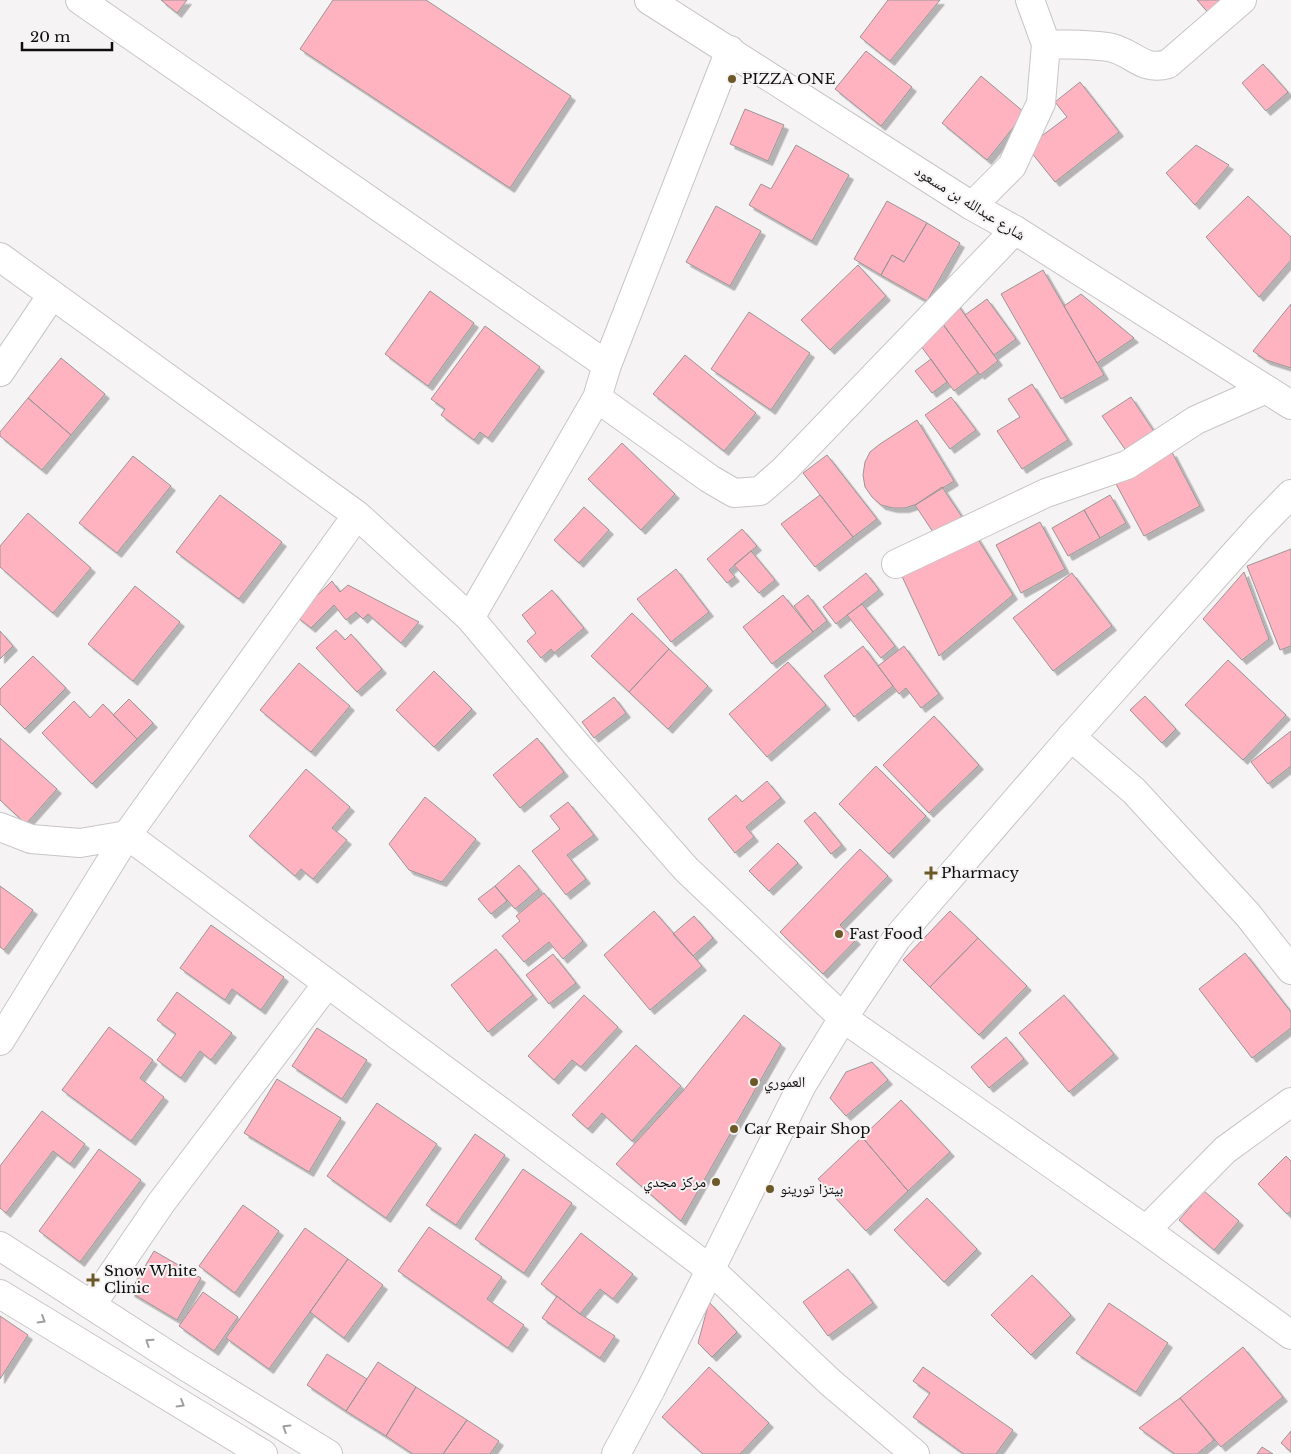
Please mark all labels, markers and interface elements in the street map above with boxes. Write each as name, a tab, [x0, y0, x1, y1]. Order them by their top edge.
scale bar	[22, 20, 112, 52]
text: 20 m	[30, 27, 70, 46]
place label: PIZZA ONE	[742, 69, 835, 88]
marker: PIZZA ONE	[726, 73, 738, 85]
street label: شارع عبدالله بن مسعود	[911, 161, 1029, 245]
place label: Pharmacy	[941, 863, 1020, 882]
marker: Pharmacy	[925, 867, 937, 879]
place label: Fast Food	[849, 924, 923, 943]
marker: Fast Food	[833, 928, 845, 940]
place label: العموري	[764, 1072, 805, 1094]
marker: العموري	[748, 1076, 760, 1088]
place label: Car Repair Shop	[744, 1119, 870, 1138]
marker: Car Repair Shop	[728, 1123, 740, 1135]
place label: مركز مجدي	[643, 1172, 706, 1194]
marker: مركز مجدي	[710, 1176, 722, 1188]
place label: بيتزا تورينو	[780, 1179, 843, 1198]
marker: بيتزا تورينو	[764, 1183, 776, 1195]
place label: Snow White Clinic	[104, 1261, 197, 1297]
marker: Snow White Clinic	[86, 1273, 100, 1287]
one-way arrow	[36, 1313, 45, 1323]
one-way arrow	[145, 1339, 155, 1348]
one-way arrow	[175, 1398, 184, 1407]
one-way arrow	[283, 1425, 292, 1435]

